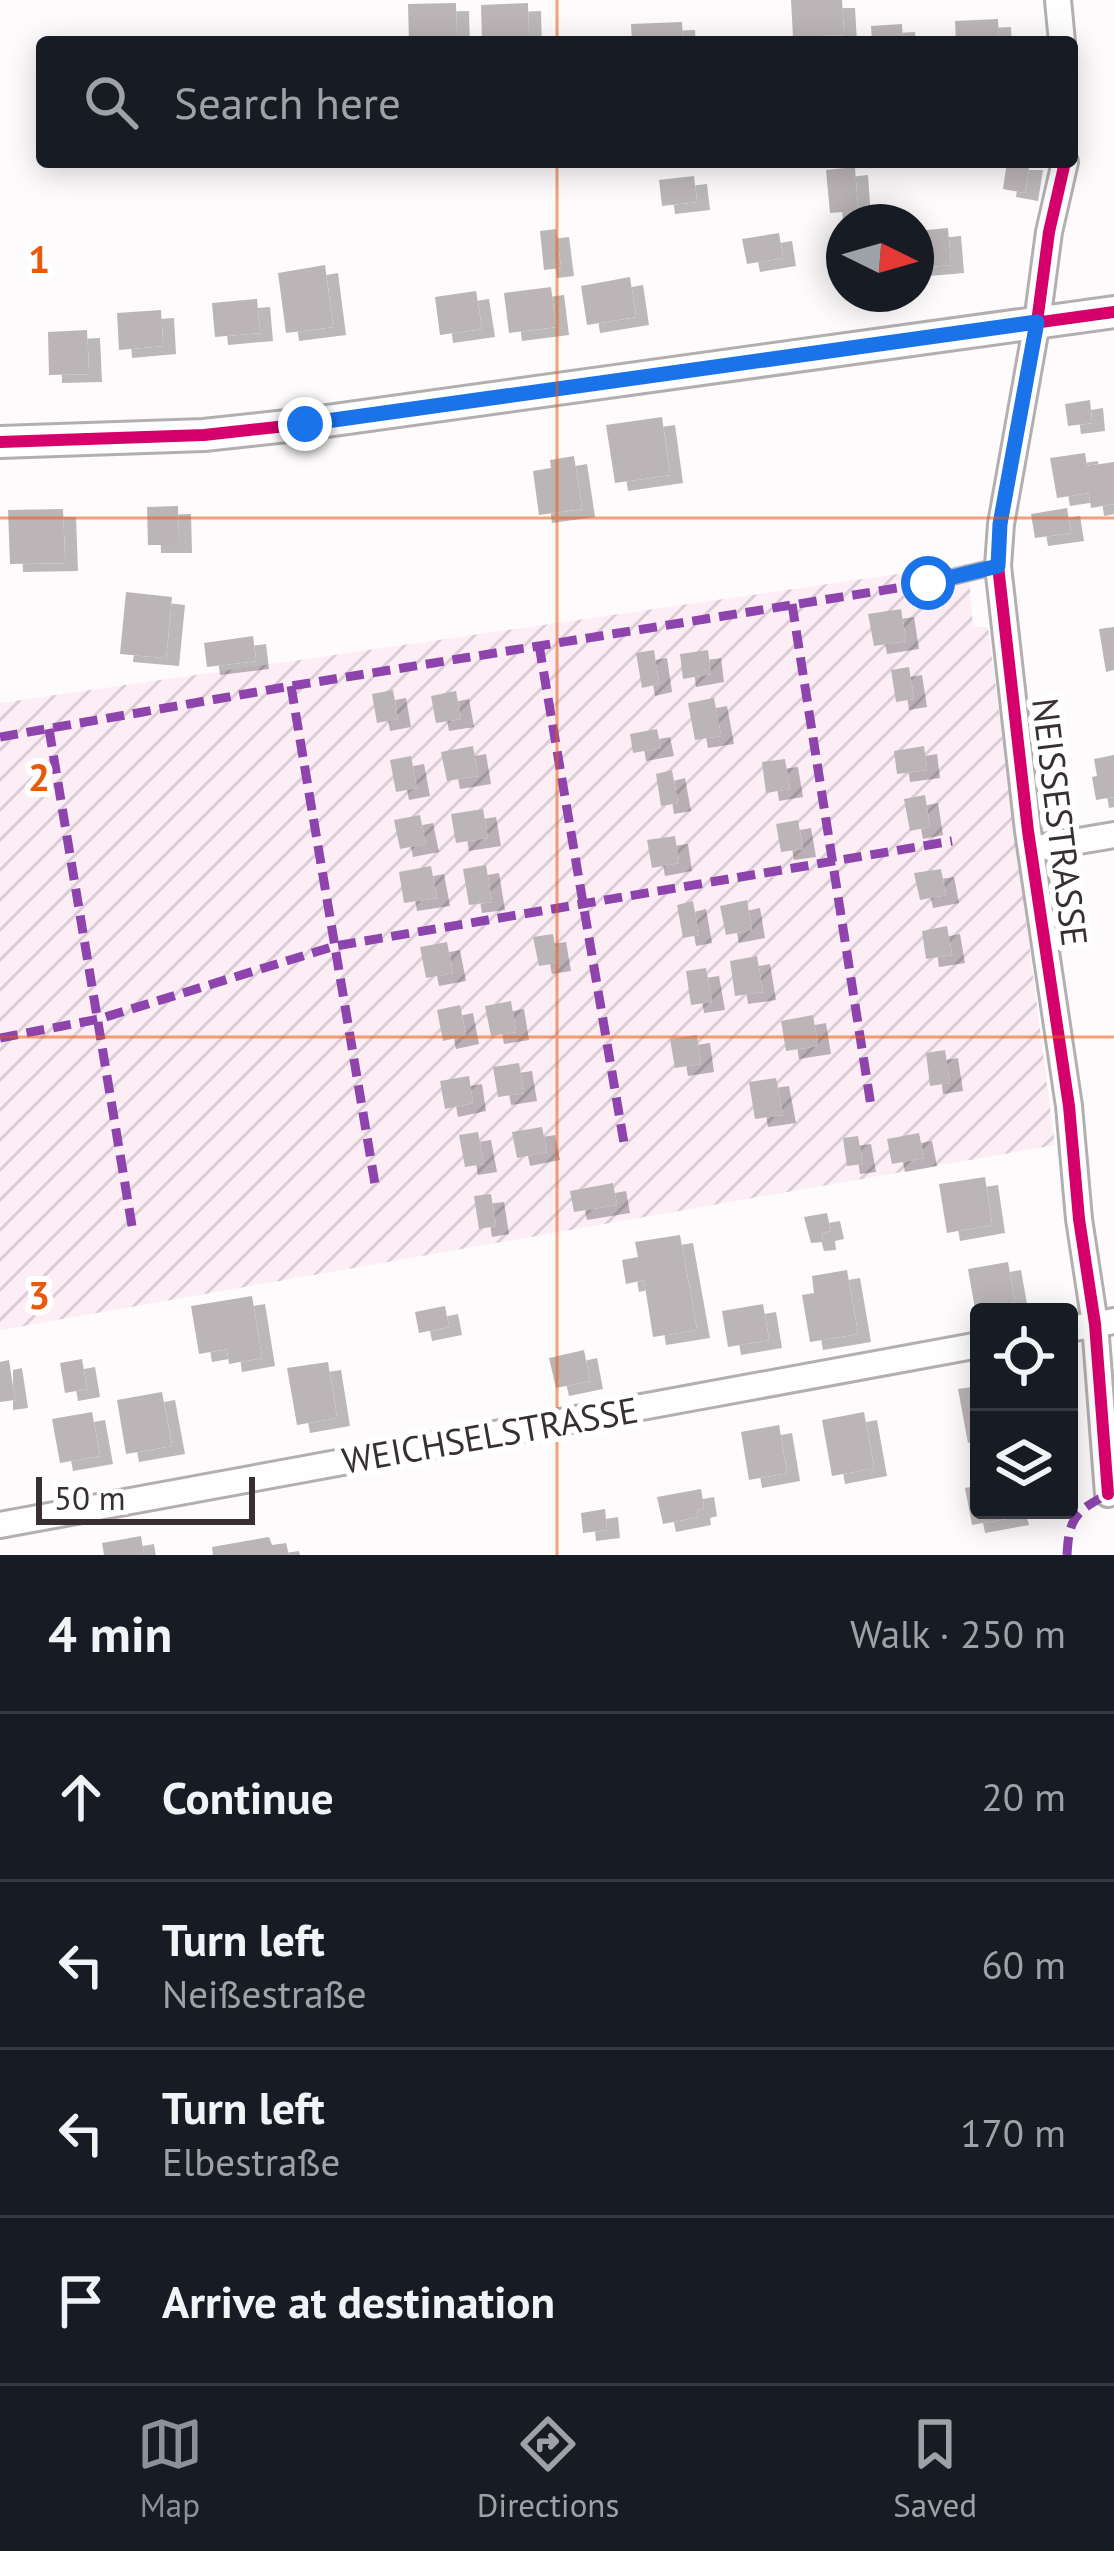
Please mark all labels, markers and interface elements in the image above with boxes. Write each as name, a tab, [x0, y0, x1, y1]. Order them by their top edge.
search box	[36, 36, 1078, 168]
icon: search	[78, 69, 144, 135]
text: Search here	[174, 73, 401, 131]
north arrow	[826, 204, 934, 312]
text: 1	[28, 233, 50, 284]
route end	[278, 397, 332, 451]
route start	[901, 556, 955, 610]
street label: NEISSESTRASSE	[1022, 695, 1099, 949]
text: 2	[28, 751, 50, 802]
text: 3	[28, 1269, 50, 1320]
map controls	[970, 1303, 1078, 1519]
button: locate	[970, 1303, 1078, 1411]
street label: WEICHSELSTRASSE	[338, 1385, 641, 1484]
button: layers	[970, 1411, 1078, 1519]
scale bar	[36, 1471, 255, 1524]
text: 50 m	[54, 1476, 126, 1519]
text: 4 min	[48, 1600, 172, 1666]
text: Walk · 250 m	[850, 1608, 1066, 1659]
icon: ahead	[48, 1764, 114, 1830]
text: Continue	[162, 1768, 334, 1826]
text: 20 m	[981, 1771, 1066, 1822]
text: Turn left	[162, 1910, 325, 1968]
icon: left	[48, 1932, 114, 1998]
text: 60 m	[981, 1939, 1066, 1990]
text: Neißestraße	[162, 1968, 367, 2019]
text: Turn left	[162, 2078, 325, 2136]
icon: left	[48, 2100, 114, 2166]
text: 170 m	[960, 2107, 1066, 2158]
text: Elbestraße	[162, 2136, 340, 2187]
icon: arrive	[48, 2268, 114, 2334]
text: Arrive at destination	[162, 2272, 555, 2330]
tab: Map	[137, 2411, 203, 2526]
tab: Directions	[477, 2411, 619, 2526]
tab: Saved	[893, 2411, 977, 2526]

